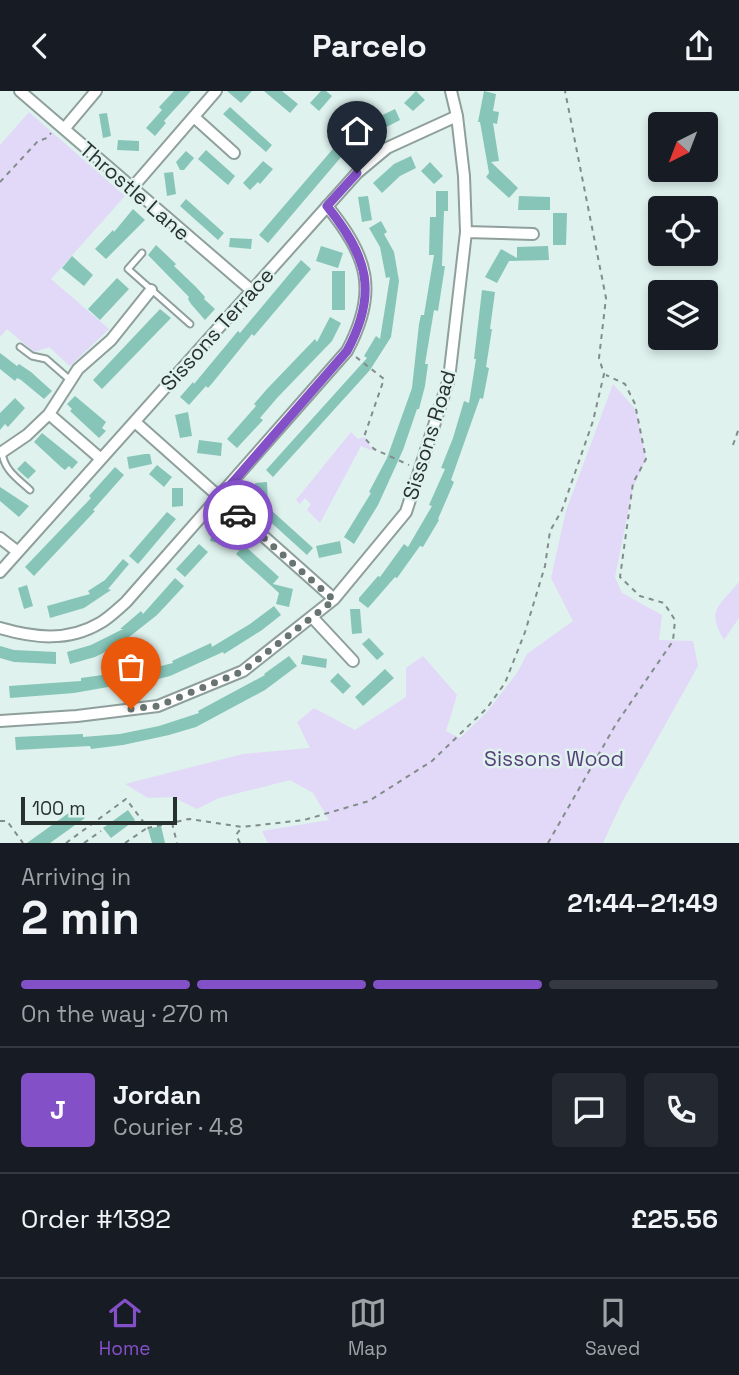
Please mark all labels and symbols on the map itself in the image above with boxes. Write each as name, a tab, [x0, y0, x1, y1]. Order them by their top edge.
pin	[327, 101, 387, 173]
north arrow	[648, 112, 718, 182]
street label: Throstle Lane	[74, 136, 196, 246]
street label: Sissons Terrace	[154, 262, 280, 396]
street label: Sissons Road	[396, 367, 462, 503]
courier	[203, 480, 273, 550]
pin	[101, 637, 161, 709]
park label: Sissons Wood	[484, 745, 624, 772]
scale bar	[21, 794, 177, 826]

